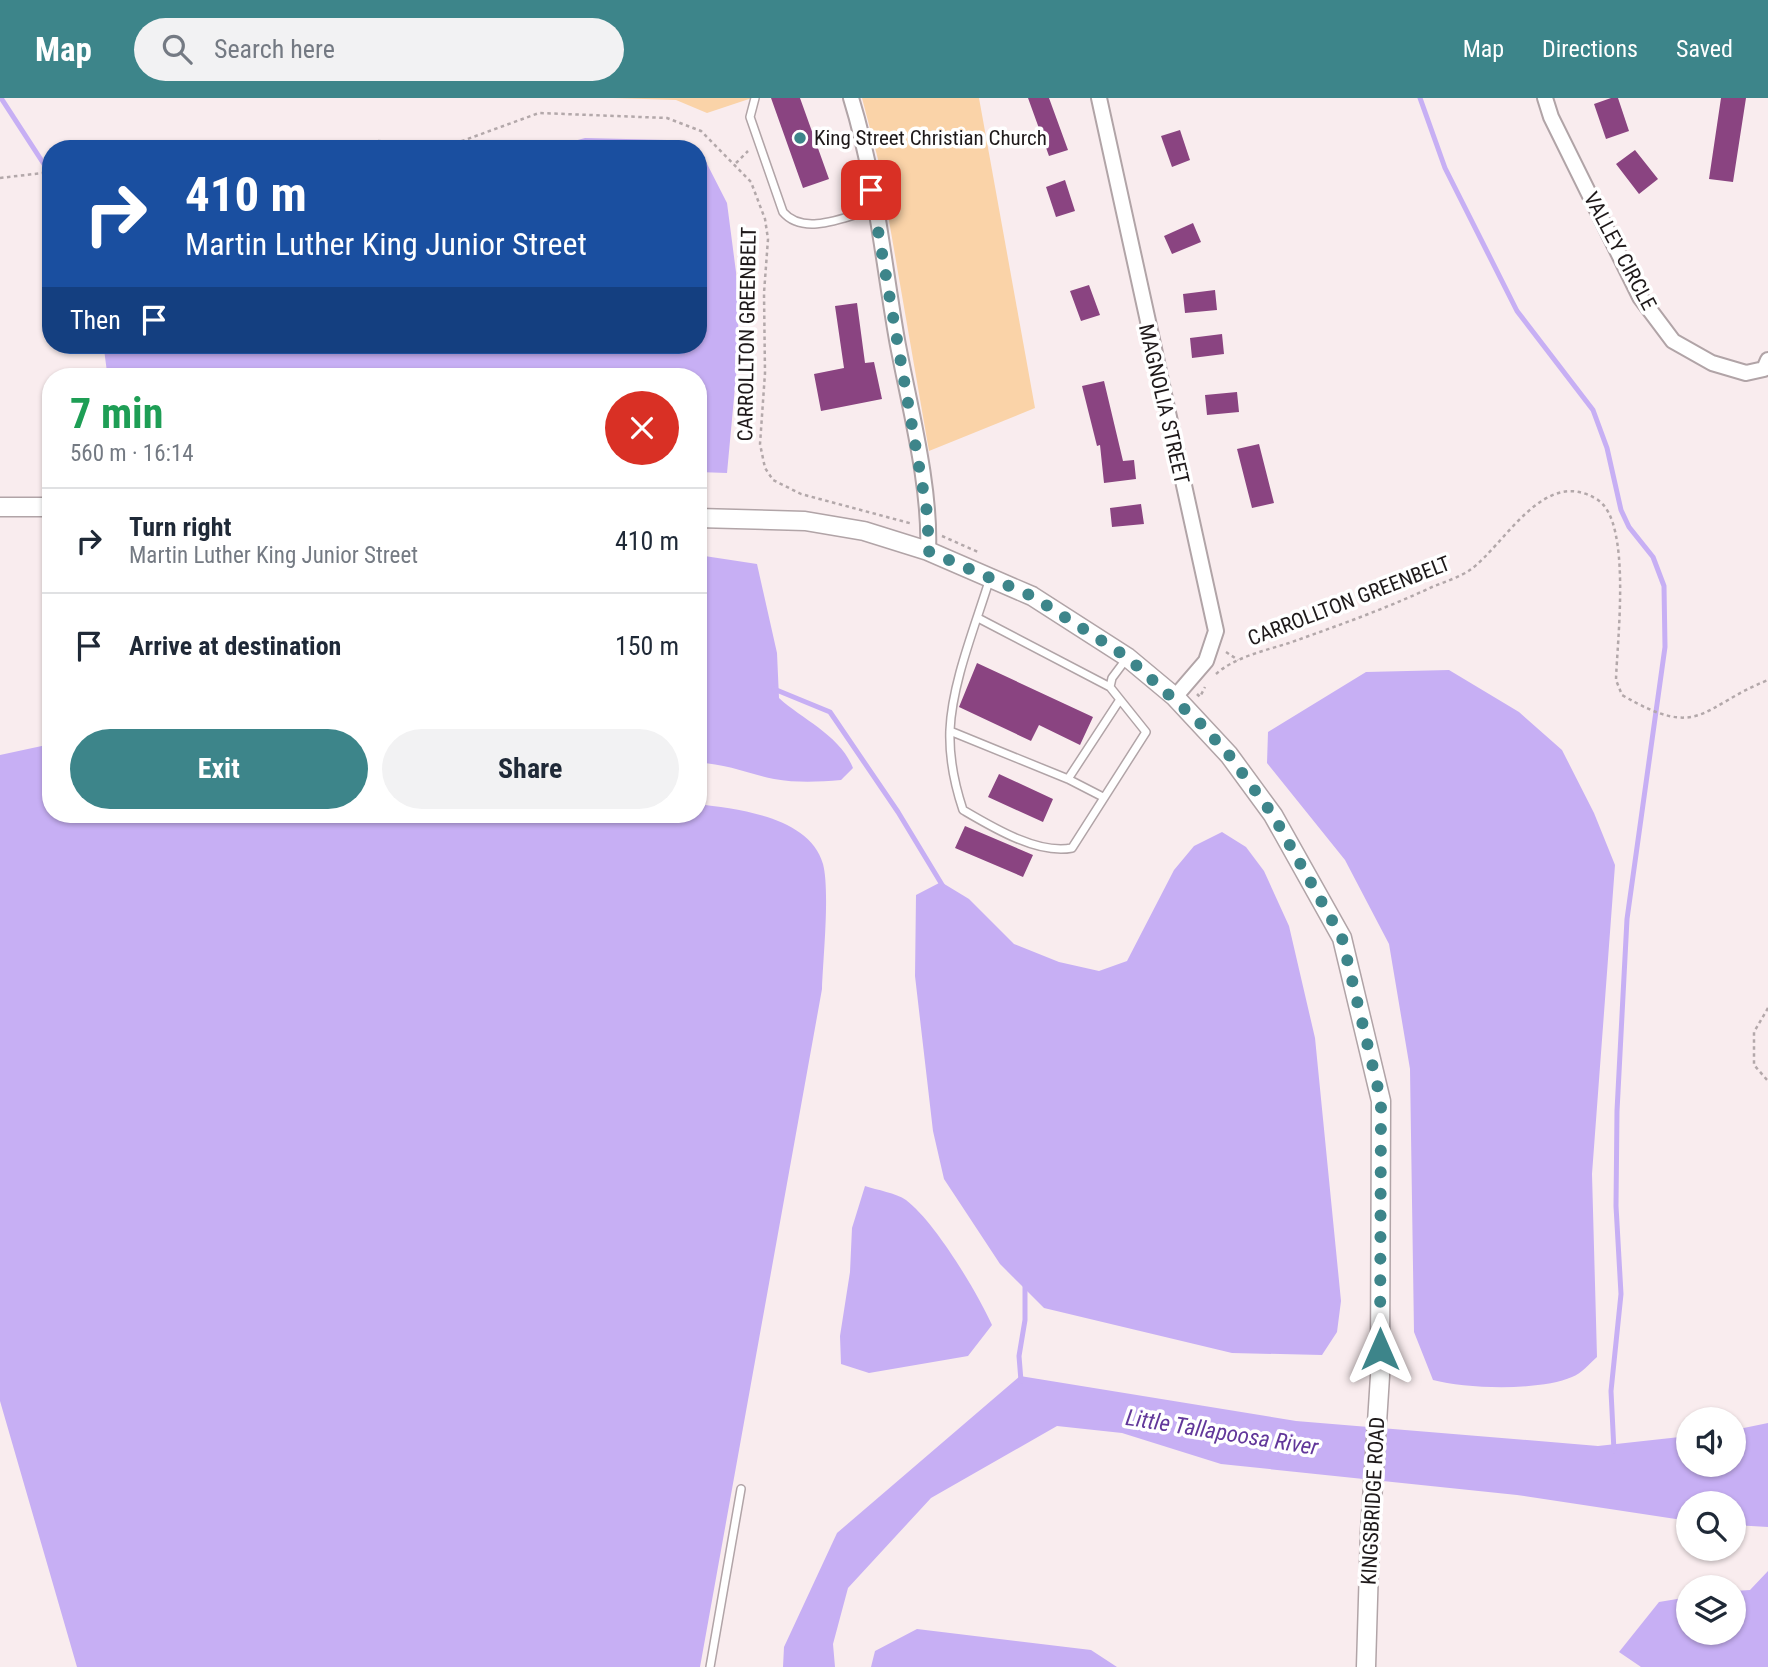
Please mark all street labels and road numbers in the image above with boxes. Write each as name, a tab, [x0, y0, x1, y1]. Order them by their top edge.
street label: VALLEY CIRCLE	[1579, 188, 1661, 314]
street label: CARROLLTON GREENBELT	[733, 226, 761, 442]
street label: MAGNOLIA STREET	[1134, 322, 1194, 486]
street label: CARROLLTON GREENBELT	[1245, 551, 1454, 651]
street label: KINGSBRIDGE ROAD	[1357, 1416, 1389, 1586]

